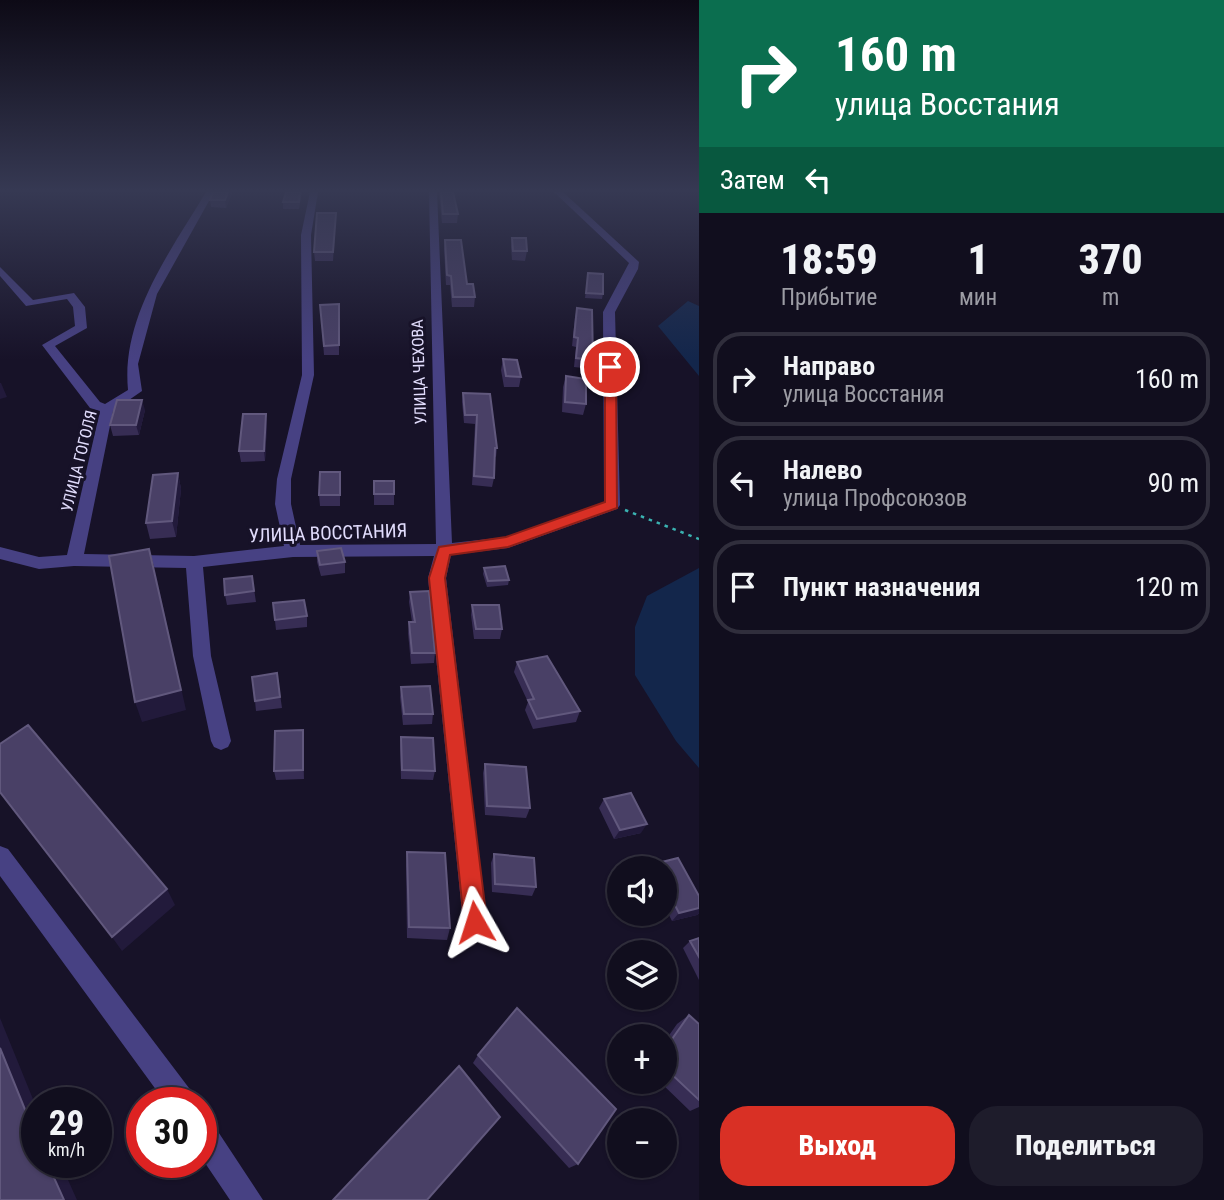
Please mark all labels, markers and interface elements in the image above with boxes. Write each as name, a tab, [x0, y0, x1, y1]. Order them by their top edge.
text: 160 m	[835, 26, 957, 83]
icon: right	[720, 28, 811, 119]
text: улица Восстания	[835, 85, 1060, 123]
icon: left	[799, 161, 837, 199]
text: Затем	[720, 165, 785, 195]
text: 18:59	[780, 235, 878, 284]
text: 1	[967, 235, 989, 284]
text: 370	[1079, 235, 1143, 284]
text: Прибытие	[781, 284, 877, 311]
text: мин	[959, 284, 997, 311]
text: m	[1102, 284, 1119, 311]
street label: УЛИЦА ЧЕХОВА	[408, 319, 430, 425]
pin	[580, 337, 640, 397]
icon: arrive	[591, 348, 629, 386]
text: Направо	[783, 351, 875, 381]
icon: right	[724, 360, 762, 398]
text: 160 m	[1135, 364, 1199, 394]
text: улица Восстания	[783, 381, 944, 408]
street label: УЛИЦА ГОГОЛЯ	[57, 408, 101, 514]
text: Налево	[783, 455, 863, 485]
icon: left	[724, 464, 762, 502]
text: 90 m	[1148, 468, 1199, 498]
text: улица Профсоюзов	[783, 485, 967, 512]
street label: УЛИЦА ВОССТАНИЯ	[248, 519, 408, 547]
icon: arrive	[724, 568, 762, 606]
text: Пункт назначения	[783, 572, 981, 602]
text: 120 m	[1135, 572, 1199, 602]
map controls	[607, 856, 677, 1178]
button: sound	[607, 856, 677, 926]
position arrow	[438, 885, 512, 959]
button: layers	[607, 940, 677, 1010]
button: +	[607, 1024, 677, 1094]
speed limit sign: 30	[126, 1087, 217, 1178]
text: 29	[49, 1103, 84, 1144]
button: Выход	[720, 1106, 955, 1186]
button: Поделиться	[969, 1106, 1203, 1186]
button: −	[607, 1108, 677, 1178]
text: km/h	[48, 1139, 85, 1160]

